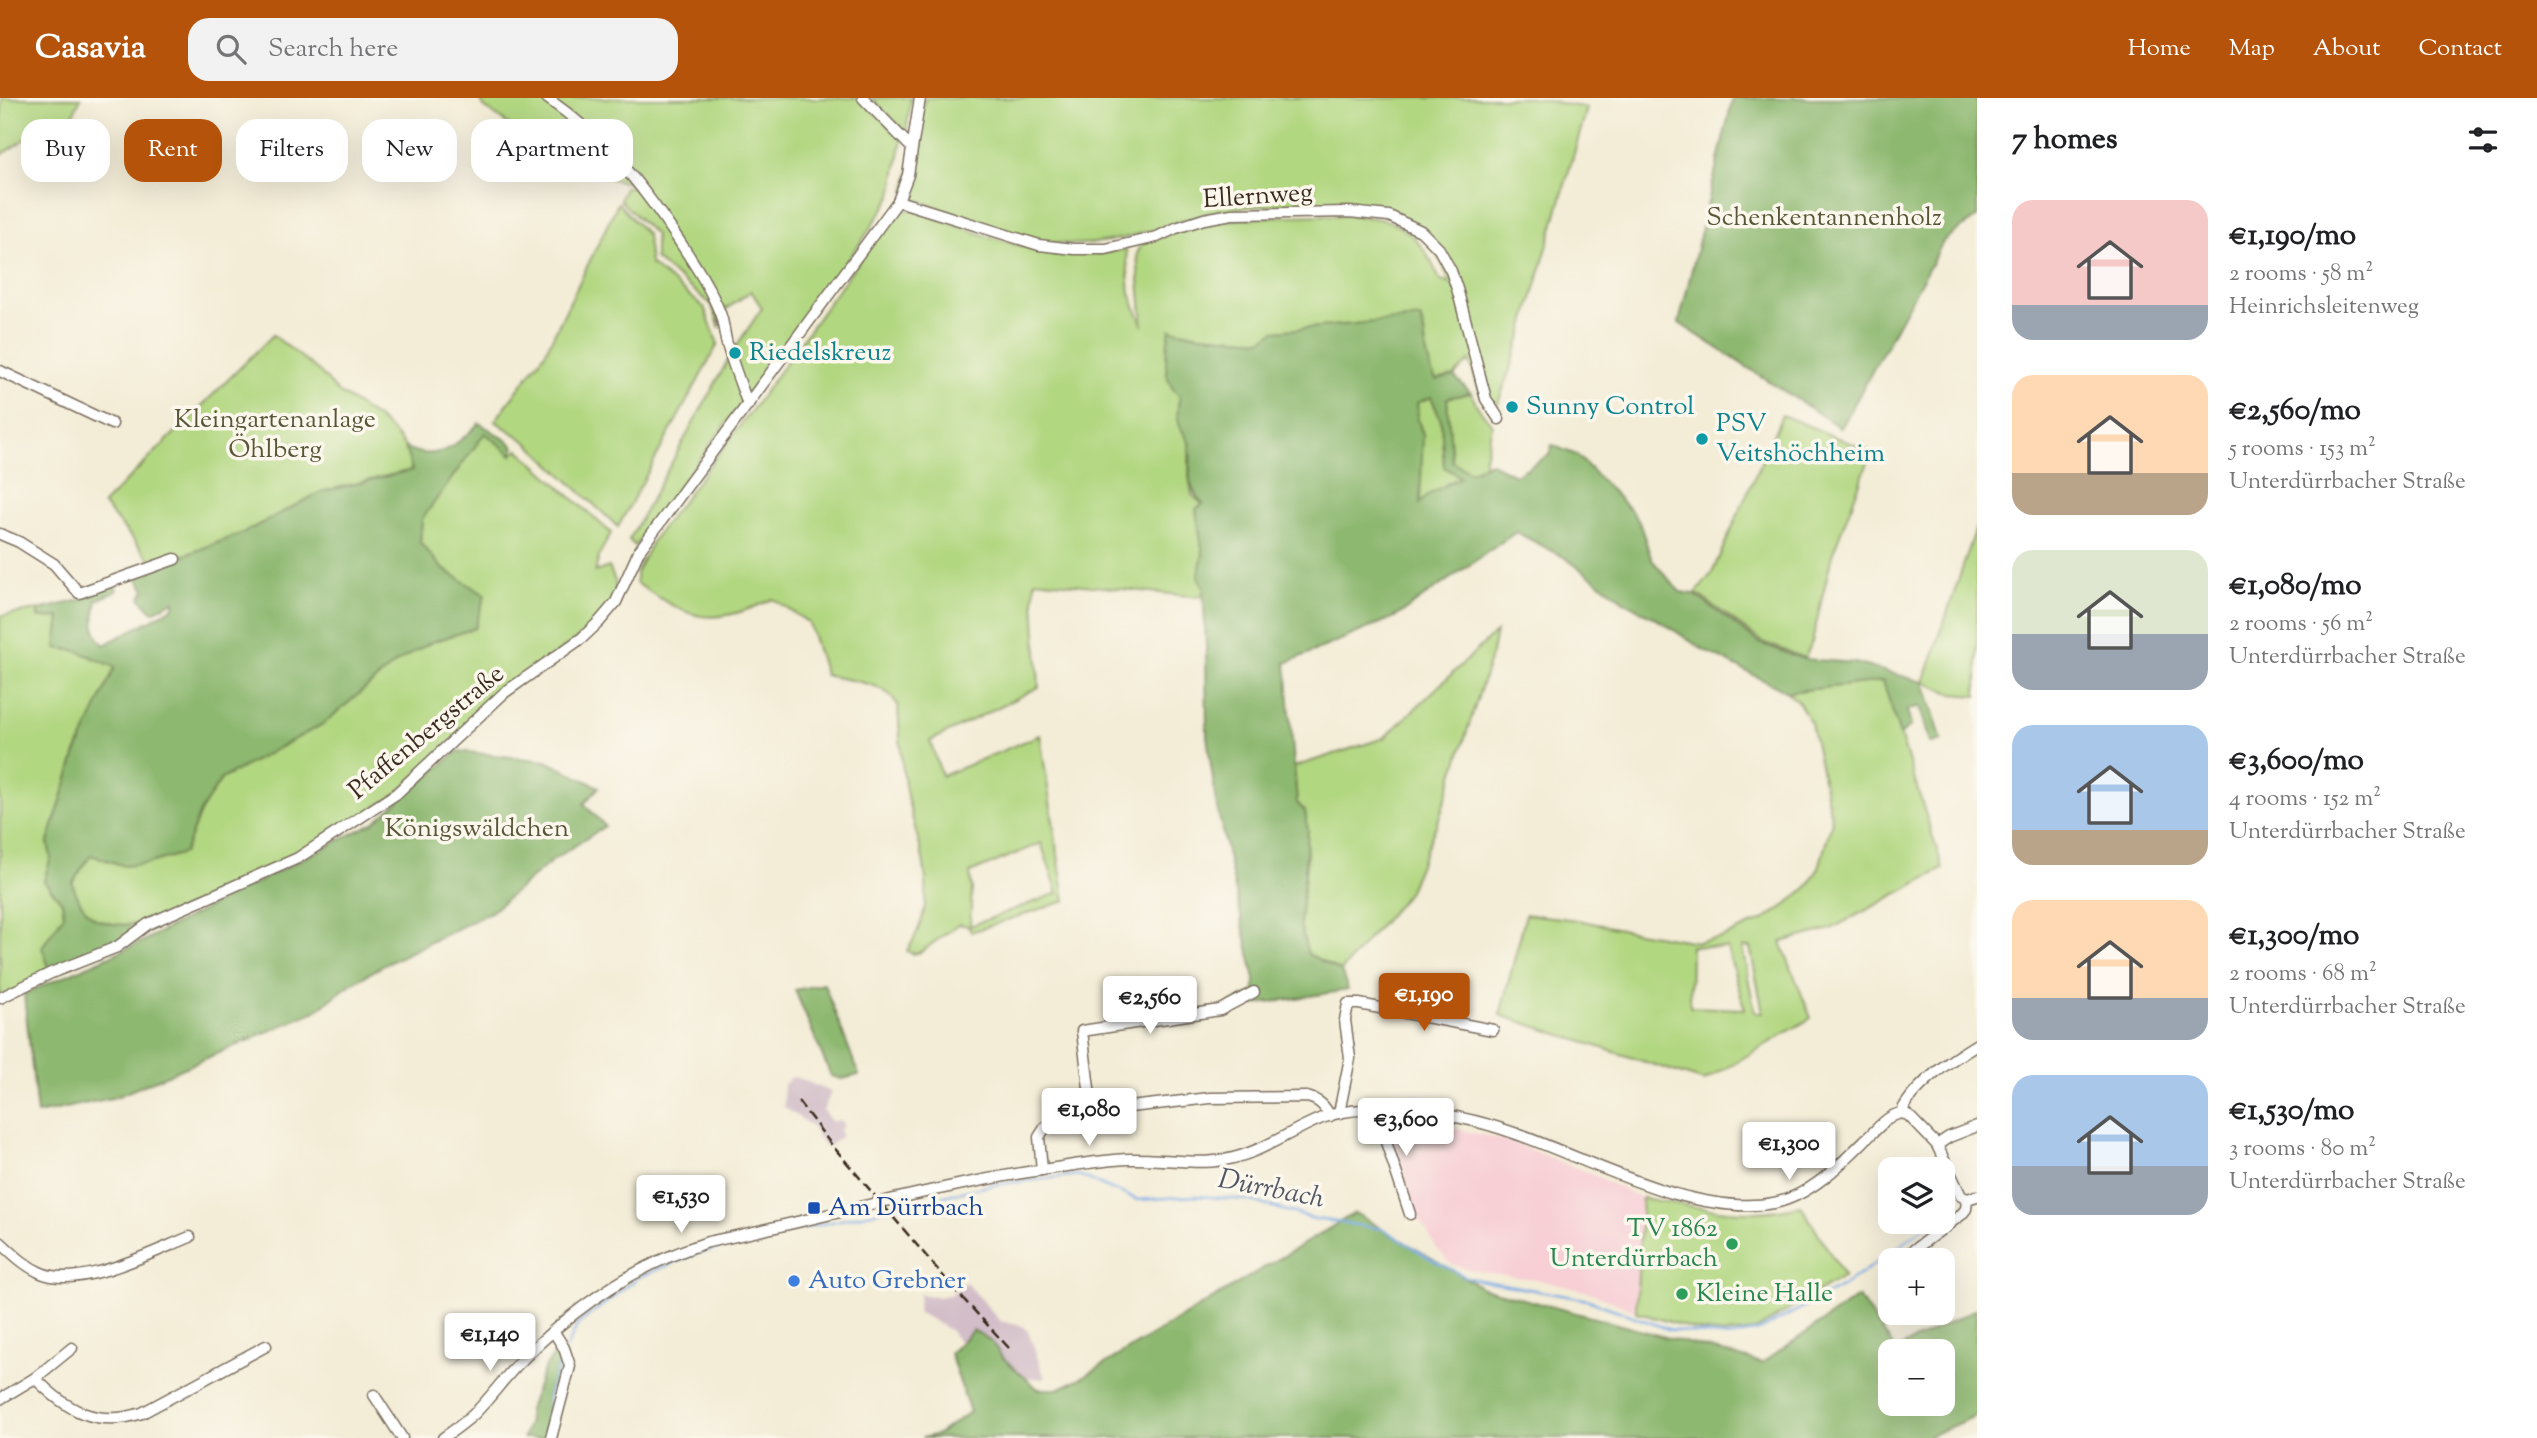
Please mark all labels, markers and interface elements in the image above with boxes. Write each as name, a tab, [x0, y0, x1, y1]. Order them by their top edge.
search box	[188, 18, 678, 81]
text: Casavia	[35, 25, 146, 73]
icon: search	[212, 30, 250, 68]
text: Search here	[268, 31, 398, 68]
text: Home	[2128, 32, 2191, 66]
text: Map	[2229, 32, 2275, 66]
text: About	[2313, 32, 2380, 66]
text: Contact	[2418, 32, 2502, 66]
chip: Buy	[21, 119, 110, 182]
chip: Rent	[124, 119, 222, 182]
chip: Filters	[236, 119, 348, 182]
chip: New	[362, 119, 457, 182]
chip: Apartment	[471, 119, 633, 182]
text: 7 homes	[2012, 119, 2117, 162]
icon: filters	[2464, 121, 2502, 159]
street label: Ellernweg	[1202, 175, 1314, 219]
park label: Schenkentannenholz	[1706, 200, 1942, 237]
text: €1,190/mo	[2229, 215, 2356, 258]
icon: home	[2068, 228, 2152, 312]
text: 2 rooms · 58 m²	[2229, 258, 2373, 291]
text: Heinrichsleitenweg	[2229, 291, 2419, 324]
place label: Riedelskreuz	[749, 335, 891, 372]
marker: Riedelskreuz	[727, 345, 743, 361]
place label: Sunny Control	[1526, 389, 1694, 426]
text: €2,560/mo	[2229, 390, 2361, 433]
marker: Sunny Control	[1504, 399, 1520, 415]
park label: Kleingartenanlage Öhlberg	[174, 402, 376, 469]
icon: home	[2068, 403, 2152, 487]
place label: PSV Veitshöchheim	[1716, 406, 1885, 473]
marker: PSV Veitshöchheim	[1694, 431, 1710, 447]
text: 5 rooms · 153 m²	[2229, 433, 2376, 466]
text: Unterdürrbacher Straße	[2229, 466, 2466, 499]
text: €1,080/mo	[2229, 565, 2362, 608]
icon: home	[2068, 578, 2152, 662]
text: 2 rooms · 56 m²	[2229, 608, 2373, 641]
text: Unterdürrbacher Straße	[2229, 641, 2466, 674]
street label: Pfaffenbergstraße	[341, 657, 513, 809]
text: €3,600/mo	[2229, 740, 2364, 783]
icon: home	[2068, 753, 2152, 837]
text: 4 rooms · 152 m²	[2229, 783, 2381, 816]
park label: Königswäldchen	[385, 811, 569, 848]
text: Unterdürrbacher Straße	[2229, 816, 2466, 849]
text: €1,300/mo	[2229, 915, 2359, 958]
icon: home	[2068, 928, 2152, 1012]
text: 2 rooms · 68 m²	[2229, 958, 2377, 991]
pin: €1,190	[1367, 974, 1481, 1033]
pin: €2,560	[1093, 976, 1207, 1036]
text: €1,190	[1395, 979, 1453, 1012]
text: €2,560	[1119, 982, 1181, 1015]
text: Unterdürrbacher Straße	[2229, 991, 2466, 1024]
pin: €1,080	[1032, 1088, 1146, 1148]
text: €1,530/mo	[2229, 1090, 2354, 1133]
text: €1,080	[1058, 1094, 1120, 1127]
pin: €3,600	[1349, 1098, 1463, 1158]
icon: home	[2068, 1103, 2152, 1187]
text: €3,600	[1374, 1104, 1438, 1137]
pin: €1,300	[1732, 1122, 1846, 1182]
text: €1,300	[1758, 1128, 1820, 1161]
text: 3 rooms · 80 m²	[2229, 1133, 2376, 1166]
map controls	[1878, 1157, 1955, 1416]
button: layers	[1878, 1157, 1955, 1234]
water label: Dürrbach	[1214, 1160, 1328, 1220]
text: Unterdürrbacher Straße	[2229, 1166, 2466, 1199]
pin: €1,530	[624, 1176, 738, 1235]
text: €1,530	[652, 1181, 710, 1214]
place label: Am Dürrbach	[828, 1190, 984, 1227]
marker: Am Dürrbach	[806, 1200, 822, 1216]
place label: TV 1862 Unterdürrbach	[1550, 1211, 1718, 1278]
marker: TV 1862 Unterdürrbach	[1724, 1236, 1740, 1252]
button: +	[1878, 1248, 1955, 1325]
place label: Auto Grebner	[808, 1263, 966, 1300]
marker: Auto Grebner	[786, 1273, 802, 1289]
place label: Kleine Halle	[1696, 1276, 1833, 1313]
marker: Kleine Halle	[1674, 1286, 1690, 1302]
pin: €1,140	[433, 1314, 547, 1373]
text: €1,140	[460, 1319, 520, 1352]
button: −	[1878, 1339, 1955, 1416]

